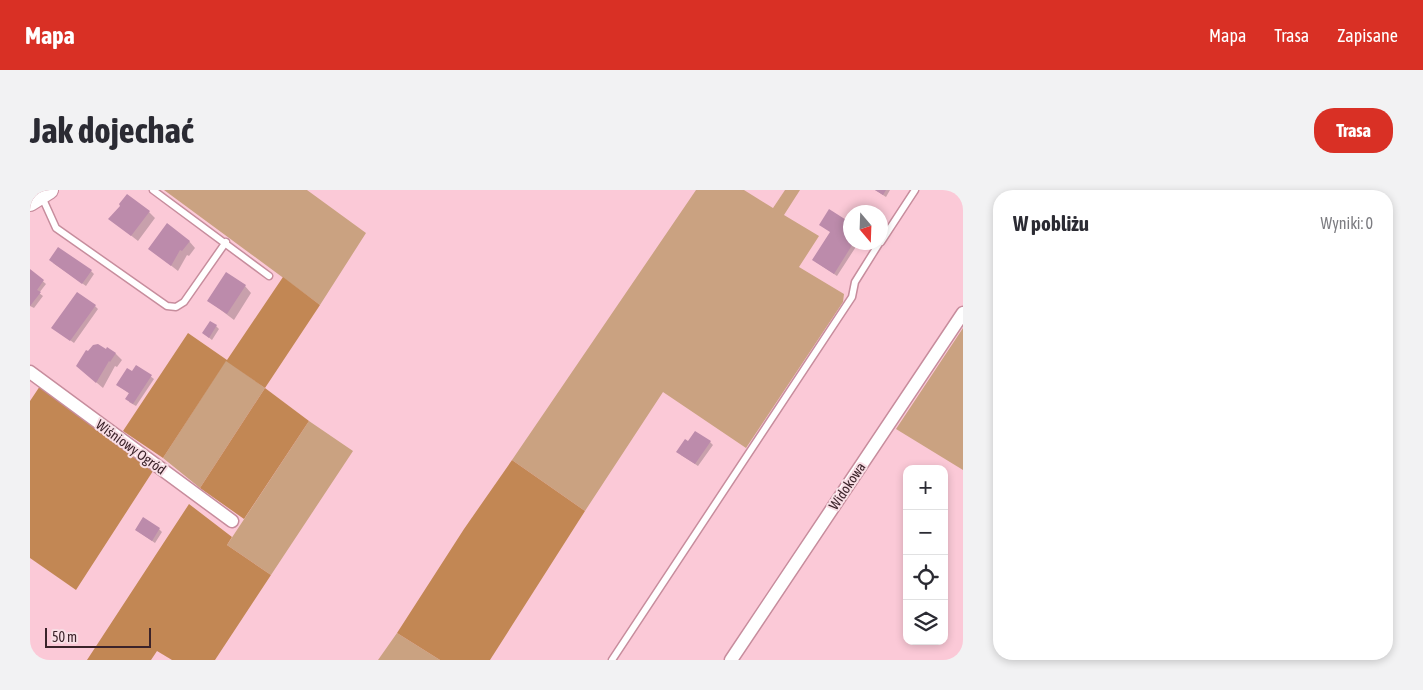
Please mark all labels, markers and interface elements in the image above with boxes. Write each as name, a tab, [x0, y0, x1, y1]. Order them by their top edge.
text: Mapa	[25, 22, 75, 49]
text: Mapa	[1209, 25, 1246, 46]
text: Trasa	[1274, 25, 1309, 46]
text: Zapisane	[1337, 25, 1398, 46]
button: Trasa	[1314, 108, 1393, 153]
text: Jak dojechać	[30, 110, 194, 150]
north arrow	[843, 205, 888, 250]
text: W pobliżu	[1013, 211, 1089, 235]
text: Wyniki: 0	[1321, 214, 1373, 232]
street label: Wiśniowy Ogród	[93, 416, 169, 478]
street label: Widokowa	[825, 459, 869, 513]
map controls	[903, 465, 948, 645]
button: +	[903, 465, 948, 510]
button: −	[903, 510, 948, 555]
button: locate	[903, 555, 948, 600]
button: layers	[903, 600, 948, 645]
scale bar	[45, 625, 151, 648]
text: 50 m	[52, 629, 77, 645]

